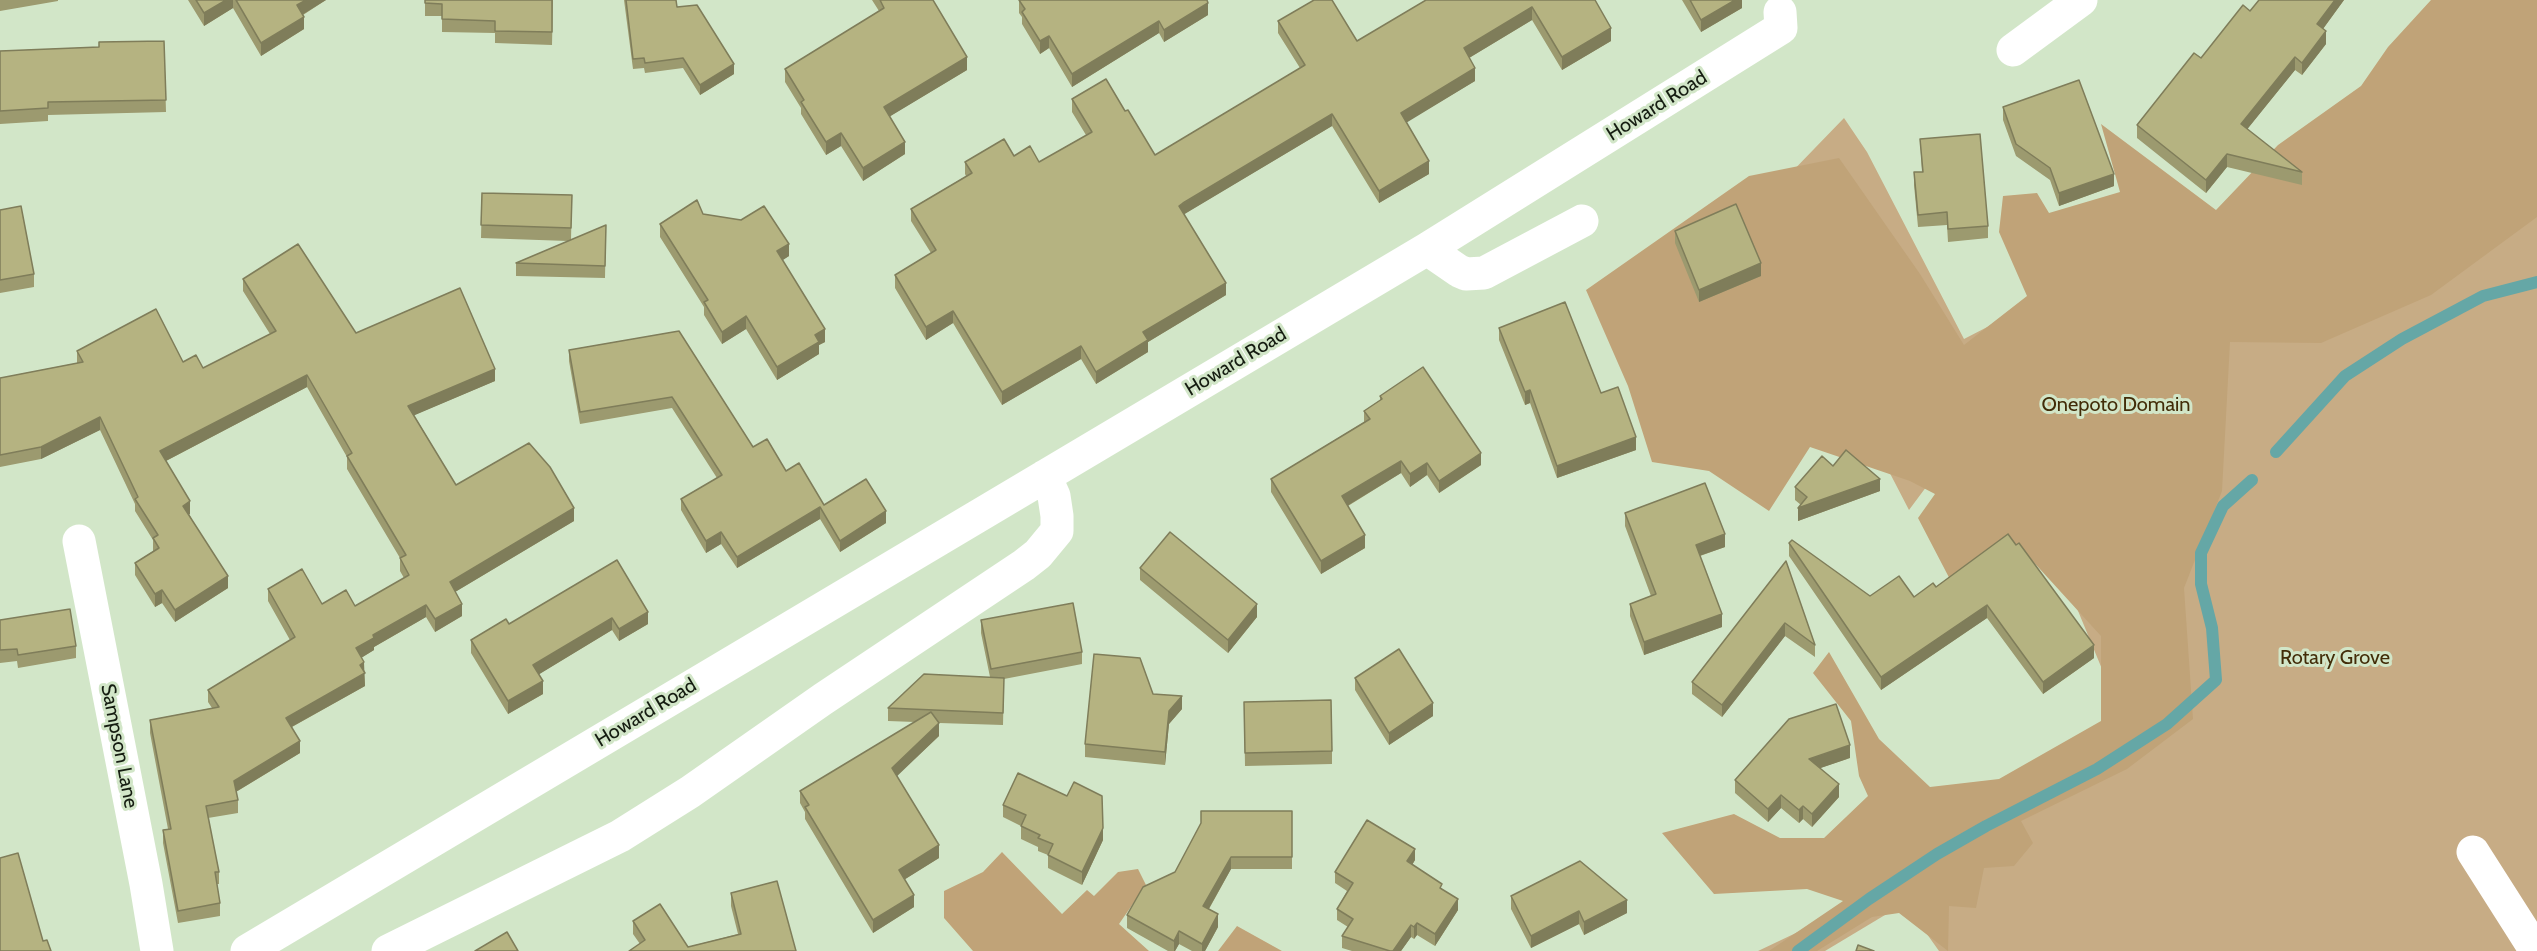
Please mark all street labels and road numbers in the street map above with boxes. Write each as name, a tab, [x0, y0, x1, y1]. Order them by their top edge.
street label: Howard Road	[1602, 66, 1712, 146]
street label: Howard Road	[1181, 322, 1291, 402]
street label: Howard Road	[591, 673, 701, 753]
street label: Sampson Lane	[95, 682, 143, 810]

